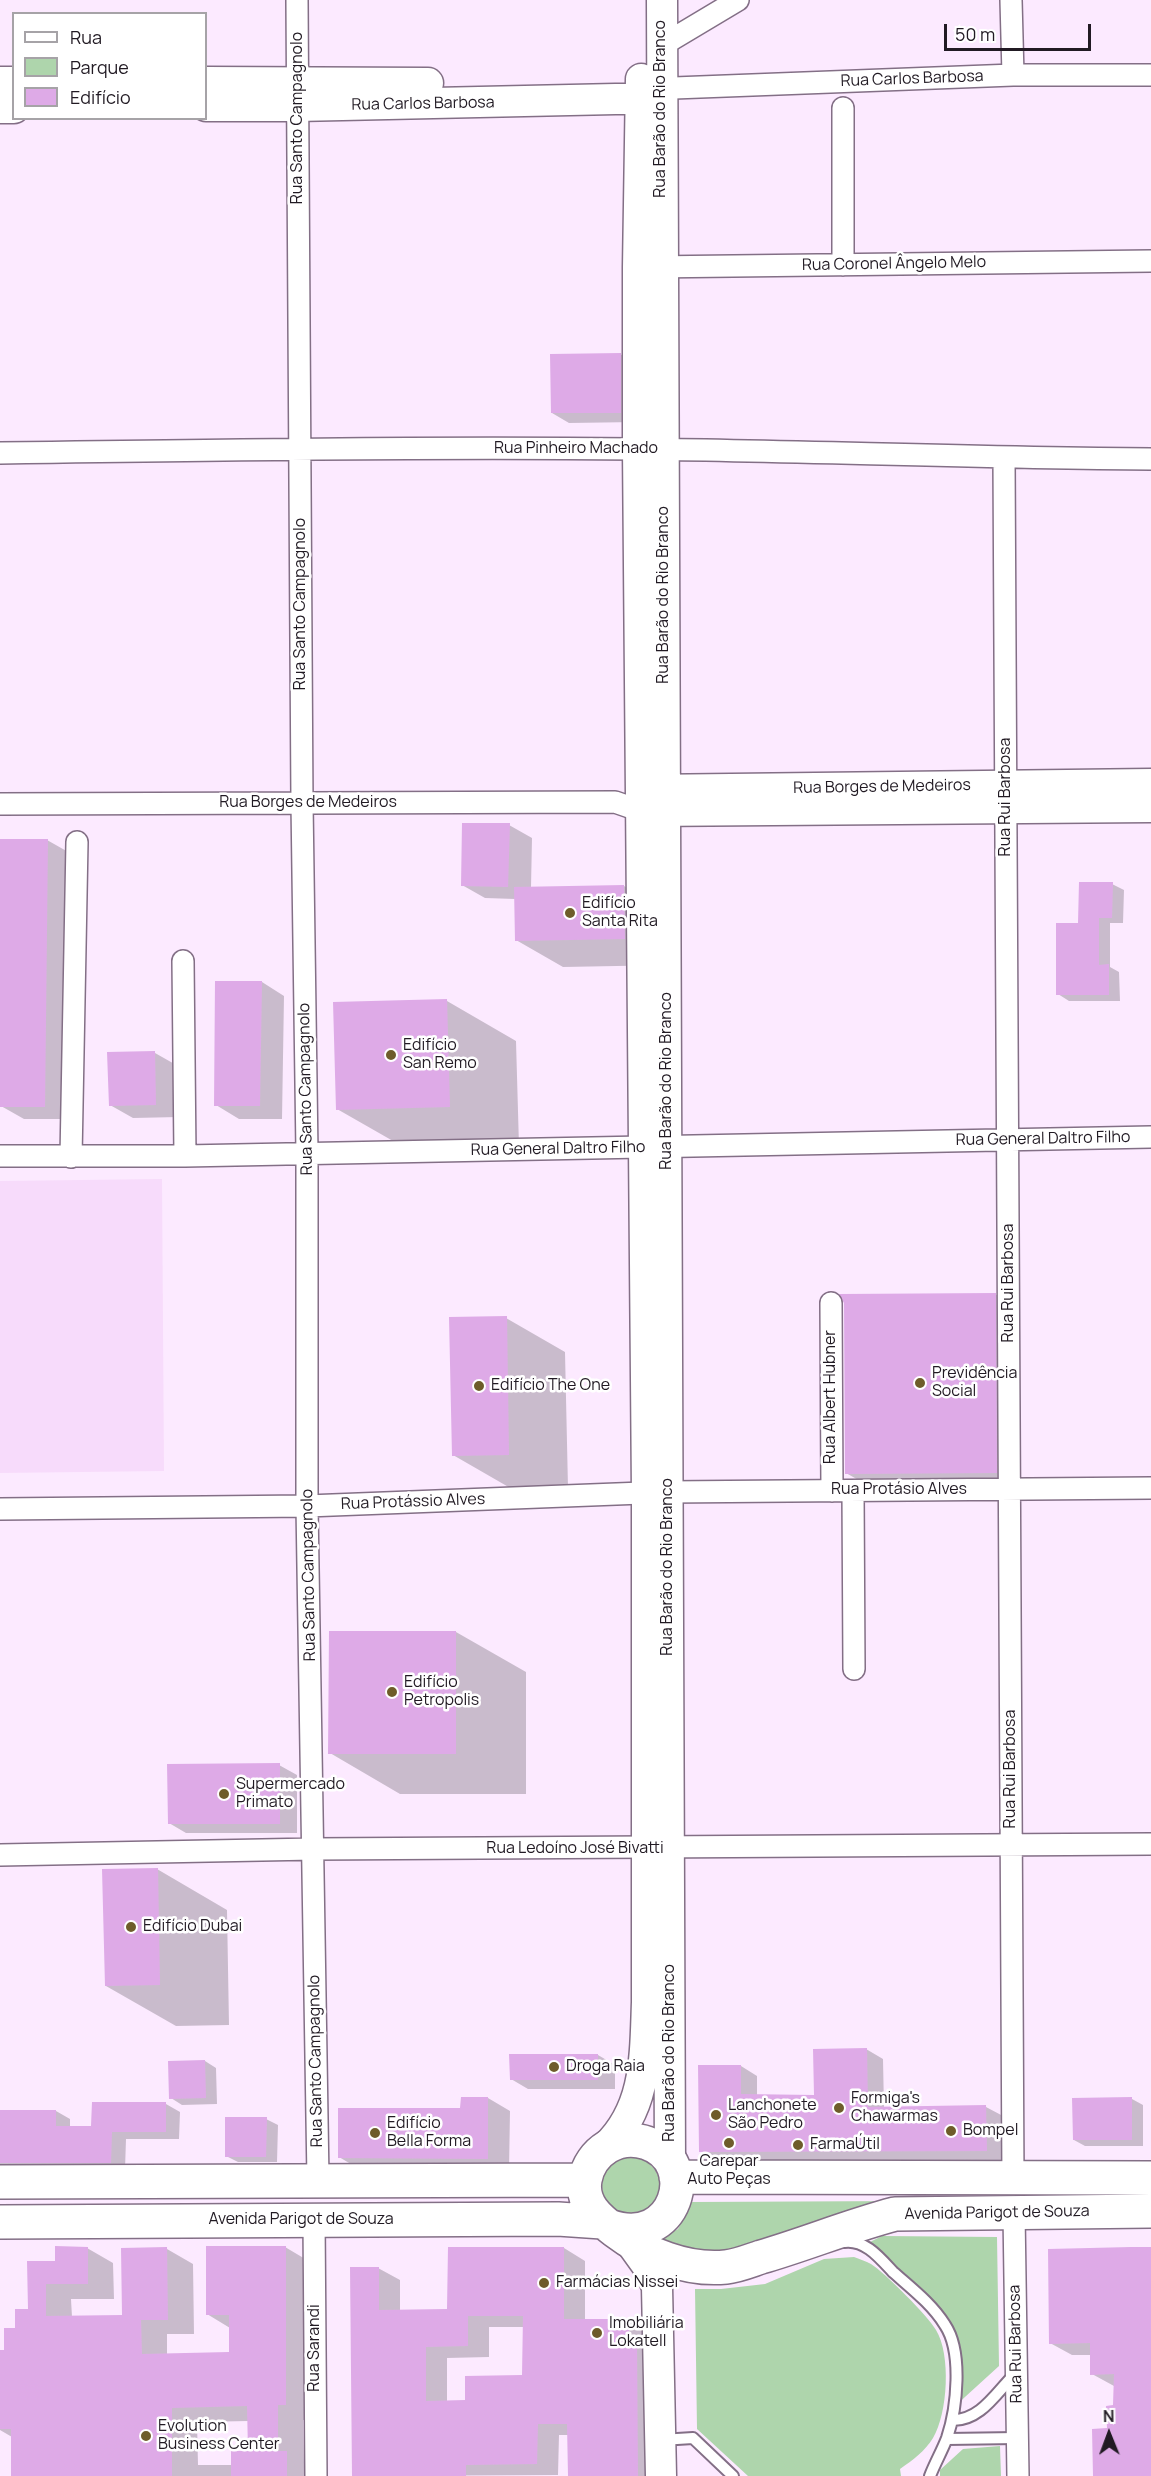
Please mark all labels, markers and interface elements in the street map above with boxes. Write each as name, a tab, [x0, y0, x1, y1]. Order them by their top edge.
legend	[12, 12, 207, 120]
scale bar	[947, 12, 1094, 50]
street label: Rua Barão do Rio Branco	[651, 20, 671, 198]
text: 50 m	[955, 22, 995, 46]
text: Rua	[70, 25, 102, 49]
street label: Rua Santo Campagnolo	[288, 32, 308, 204]
text: Parque	[70, 55, 129, 79]
street label: Rua Carlos Barbosa	[840, 67, 984, 91]
text: Edifício	[70, 85, 131, 109]
street label: Rua Carlos Barbosa	[351, 93, 495, 115]
street label: Rua Coronel Ângelo Melo	[802, 253, 986, 275]
street label: Rua Pinheiro Machado	[494, 439, 658, 459]
street label: Rua Barão do Rio Branco	[654, 506, 674, 684]
street label: Rua Santo Campagnolo	[291, 518, 311, 690]
street label: Rua Rui Barbosa	[996, 738, 1016, 856]
street label: Rua Borges de Medeiros	[793, 776, 971, 798]
street label: Rua Borges de Medeiros	[219, 793, 397, 813]
place label: Edifício Santa Rita	[582, 894, 658, 932]
marker: Edifício Santa Rita	[563, 906, 577, 920]
street label: Rua Barão do Rio Branco	[657, 992, 677, 1170]
street label: Rua Santo Campagnolo	[295, 1003, 317, 1175]
place label: Edifício San Remo	[403, 1036, 477, 1074]
marker: Edifício San Remo	[384, 1048, 398, 1062]
street label: Rua General Daltro Filho	[956, 1128, 1130, 1150]
street label: Rua General Daltro Filho	[471, 1138, 645, 1160]
street label: Rua Rui Barbosa	[999, 1224, 1019, 1342]
street label: Rua Albert Hubner	[821, 1330, 841, 1464]
place label: Previdência Social	[932, 1364, 1017, 1402]
place label: Edifício The One	[491, 1376, 610, 1396]
marker: Previdência Social	[913, 1376, 927, 1390]
marker: Edifício The One	[472, 1379, 486, 1393]
street label: Rua Barão do Rio Branco	[658, 1478, 678, 1656]
street label: Rua Protásio Alves	[831, 1480, 967, 1500]
street label: Rua Santo Campagnolo	[298, 1489, 320, 1661]
street label: Rua Protássio Alves	[341, 1490, 485, 1514]
place label: Edifício Petropolis	[404, 1673, 479, 1711]
marker: Edifício Petropolis	[385, 1685, 399, 1699]
street label: Rua Rui Barbosa	[1001, 1710, 1021, 1828]
place label: Supermercado Primato	[236, 1775, 345, 1813]
marker: Supermercado Primato	[217, 1787, 231, 1801]
street label: Rua Ledoíno José Bivatti	[486, 1839, 664, 1859]
place label: Edifício Dubai	[143, 1917, 242, 1937]
marker: Edifício Dubai	[124, 1920, 138, 1934]
street label: Rua Barão do Rio Branco	[660, 1964, 680, 2142]
street label: Rua Santo Campagnolo	[305, 1975, 327, 2147]
place label: Droga Raia	[566, 2057, 645, 2077]
marker: Droga Raia	[547, 2060, 561, 2074]
place label: Formiga's Chawarmas	[851, 2089, 938, 2127]
place label: Lanchonete São Pedro	[728, 2096, 817, 2134]
marker: Formiga's Chawarmas	[832, 2101, 846, 2115]
marker: Lanchonete São Pedro	[709, 2108, 723, 2122]
place label: Edifício Bella Forma	[387, 2114, 471, 2152]
place label: Bompel	[963, 2121, 1018, 2141]
marker: Bompel	[944, 2124, 958, 2138]
marker: Edifício Bella Forma	[368, 2126, 382, 2140]
place label: FarmaÚtil	[810, 2135, 880, 2155]
marker: Carepar Auto Peças	[722, 2136, 736, 2150]
marker: FarmaÚtil	[791, 2138, 805, 2152]
place label: Carepar Auto Peças	[687, 2152, 771, 2190]
street label: Avenida Parigot de Souza	[904, 2202, 1090, 2224]
street label: Avenida Parigot de Souza	[208, 2210, 394, 2230]
place label: Farmácias Nissei	[556, 2273, 678, 2293]
marker: Farmácias Nissei	[537, 2276, 551, 2290]
street label: Rua Rui Barbosa	[1005, 2284, 1027, 2404]
street label: Rua Sarandi	[305, 2304, 325, 2392]
place label: Imobiliária Lokatell	[609, 2314, 684, 2352]
marker: Imobiliária Lokatell	[590, 2326, 604, 2340]
north arrow	[1079, 2404, 1139, 2464]
text: N	[1103, 2405, 1115, 2427]
place label: Evolution Business Center	[158, 2417, 280, 2455]
marker: Evolution Business Center	[139, 2429, 153, 2443]

